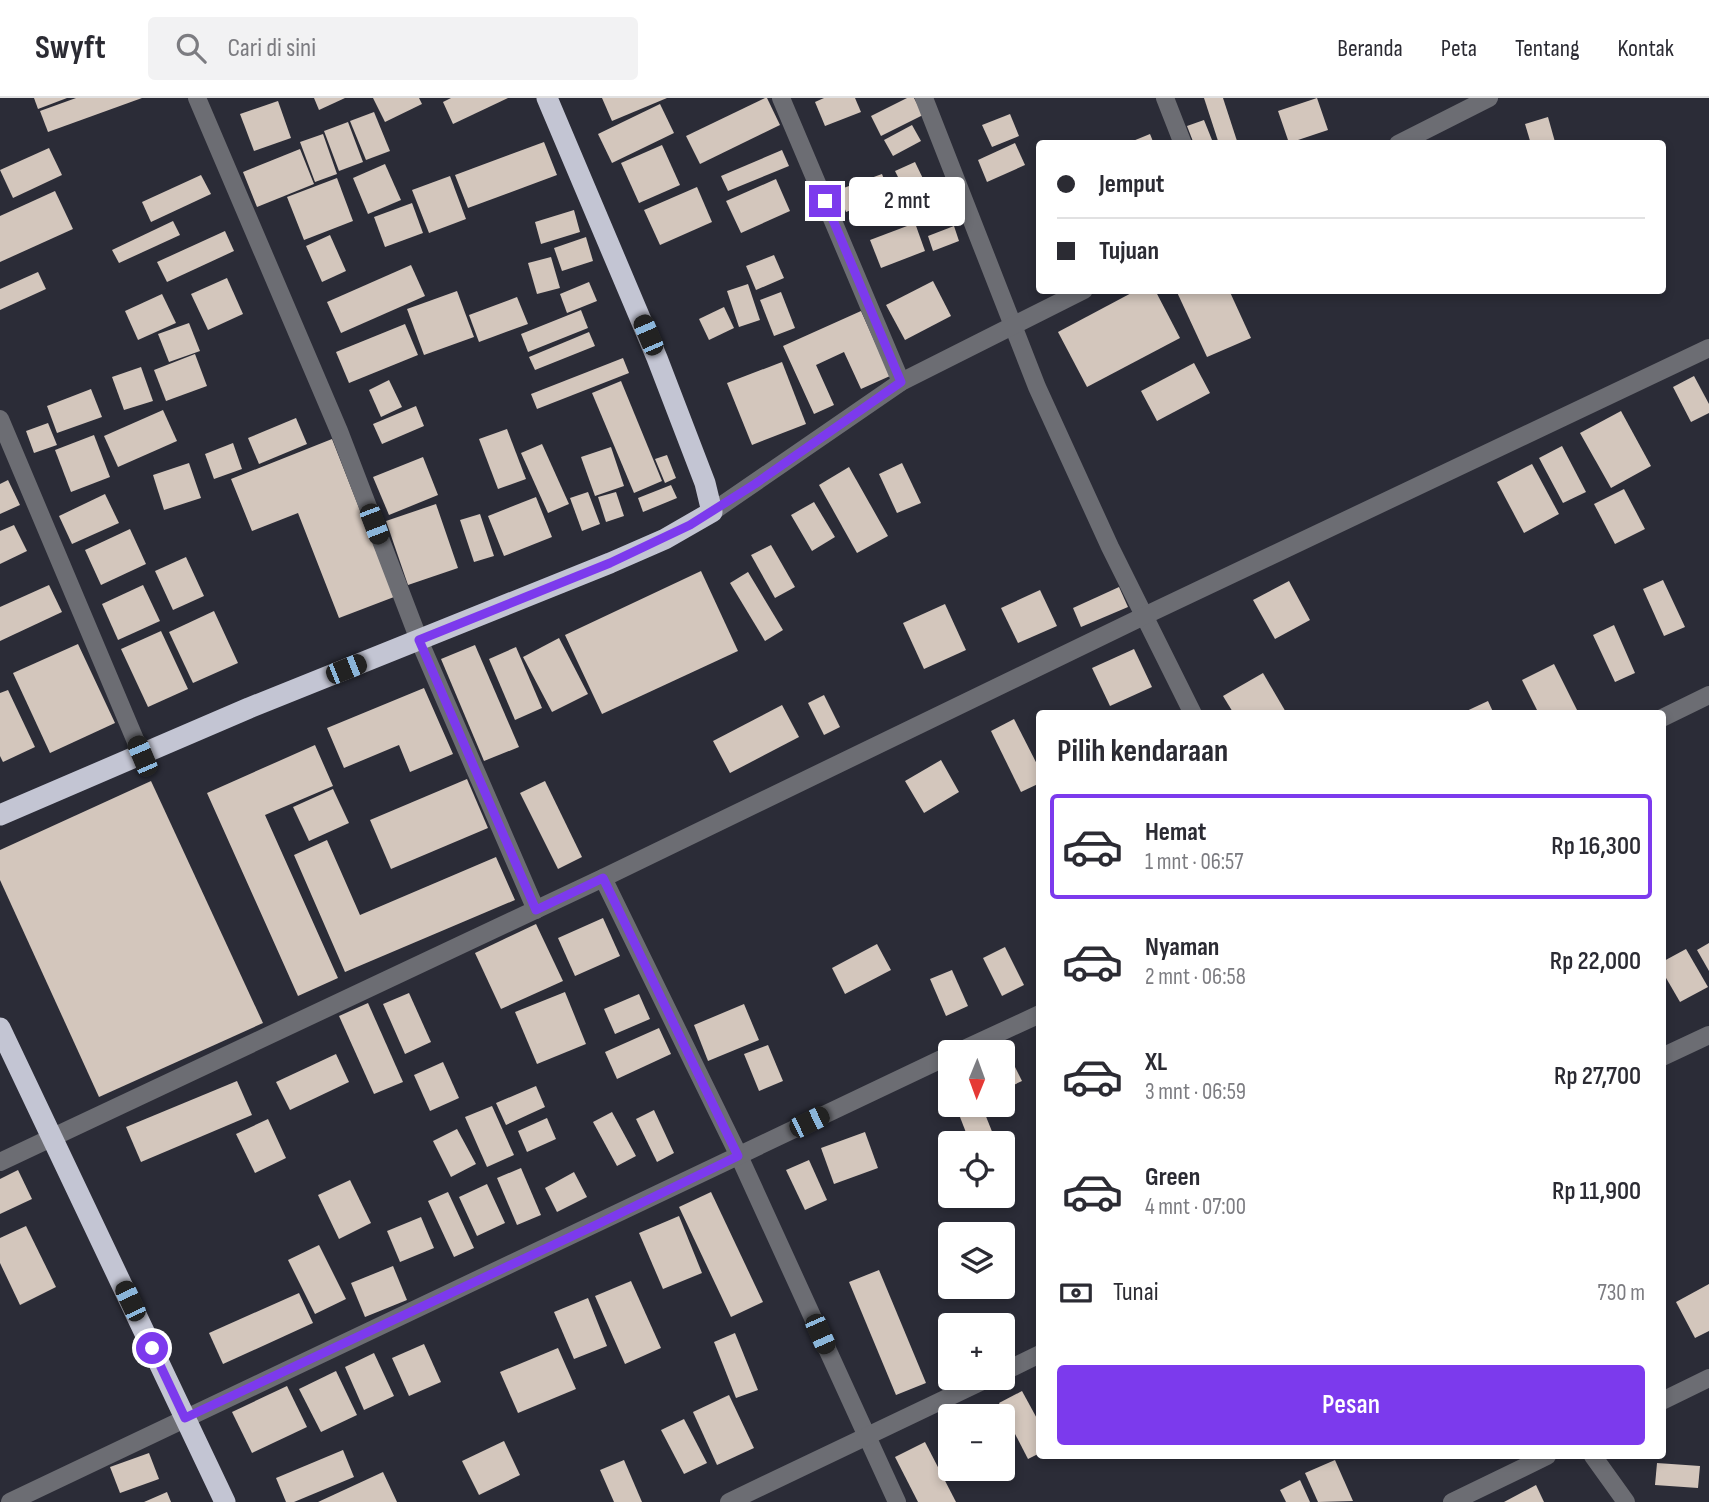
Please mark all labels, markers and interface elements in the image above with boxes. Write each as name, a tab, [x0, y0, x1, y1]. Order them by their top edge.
search box	[148, 17, 638, 80]
text: Swyft	[35, 28, 106, 68]
icon: search	[172, 29, 210, 67]
text: Cari di sini	[228, 33, 316, 64]
text: Beranda	[1337, 34, 1403, 63]
text: Peta	[1441, 34, 1477, 63]
text: Tentang	[1515, 34, 1580, 63]
text: Kontak	[1618, 34, 1674, 63]
text: Jemput	[1099, 169, 1164, 200]
callout: 2 mnt	[850, 176, 965, 226]
route end	[809, 185, 841, 217]
text: 2 mnt	[884, 187, 930, 215]
text: Tujuan	[1099, 236, 1159, 267]
car	[631, 312, 666, 358]
car	[357, 501, 392, 547]
car	[323, 651, 370, 687]
text: Pilih kendaraan	[1057, 732, 1228, 771]
car	[125, 733, 160, 779]
icon: car	[1061, 815, 1124, 878]
text: Hemat	[1145, 817, 1206, 848]
text: Rp 16,300	[1551, 831, 1641, 862]
text: 1 mnt · 06:57	[1145, 848, 1243, 876]
icon: car	[1061, 930, 1124, 993]
text: Nyaman	[1145, 932, 1219, 963]
text: Rp 22,000	[1550, 946, 1641, 977]
text: 2 mnt · 06:58	[1145, 963, 1246, 991]
north arrow	[938, 1040, 1015, 1116]
map controls	[938, 1040, 1015, 1481]
icon: car	[1061, 1045, 1124, 1108]
text: XL	[1145, 1047, 1167, 1078]
text: Rp 27,700	[1554, 1061, 1641, 1092]
text: 3 mnt · 06:59	[1145, 1078, 1246, 1106]
car	[786, 1103, 833, 1141]
button: locate	[938, 1131, 1015, 1208]
icon: car	[1061, 1160, 1124, 1223]
text: Green	[1145, 1162, 1200, 1193]
text: Rp 11,900	[1552, 1176, 1641, 1207]
text: 4 mnt · 07:00	[1145, 1193, 1246, 1221]
button: layers	[938, 1222, 1015, 1299]
icon: cash	[1057, 1274, 1095, 1312]
text: Tunai	[1113, 1277, 1159, 1308]
car	[112, 1278, 149, 1324]
text: 730 m	[1597, 1279, 1645, 1307]
car	[802, 1311, 839, 1357]
button: +	[938, 1313, 1015, 1390]
route start	[136, 1332, 168, 1364]
button: Pesan	[1057, 1365, 1645, 1445]
button: −	[938, 1404, 1015, 1481]

